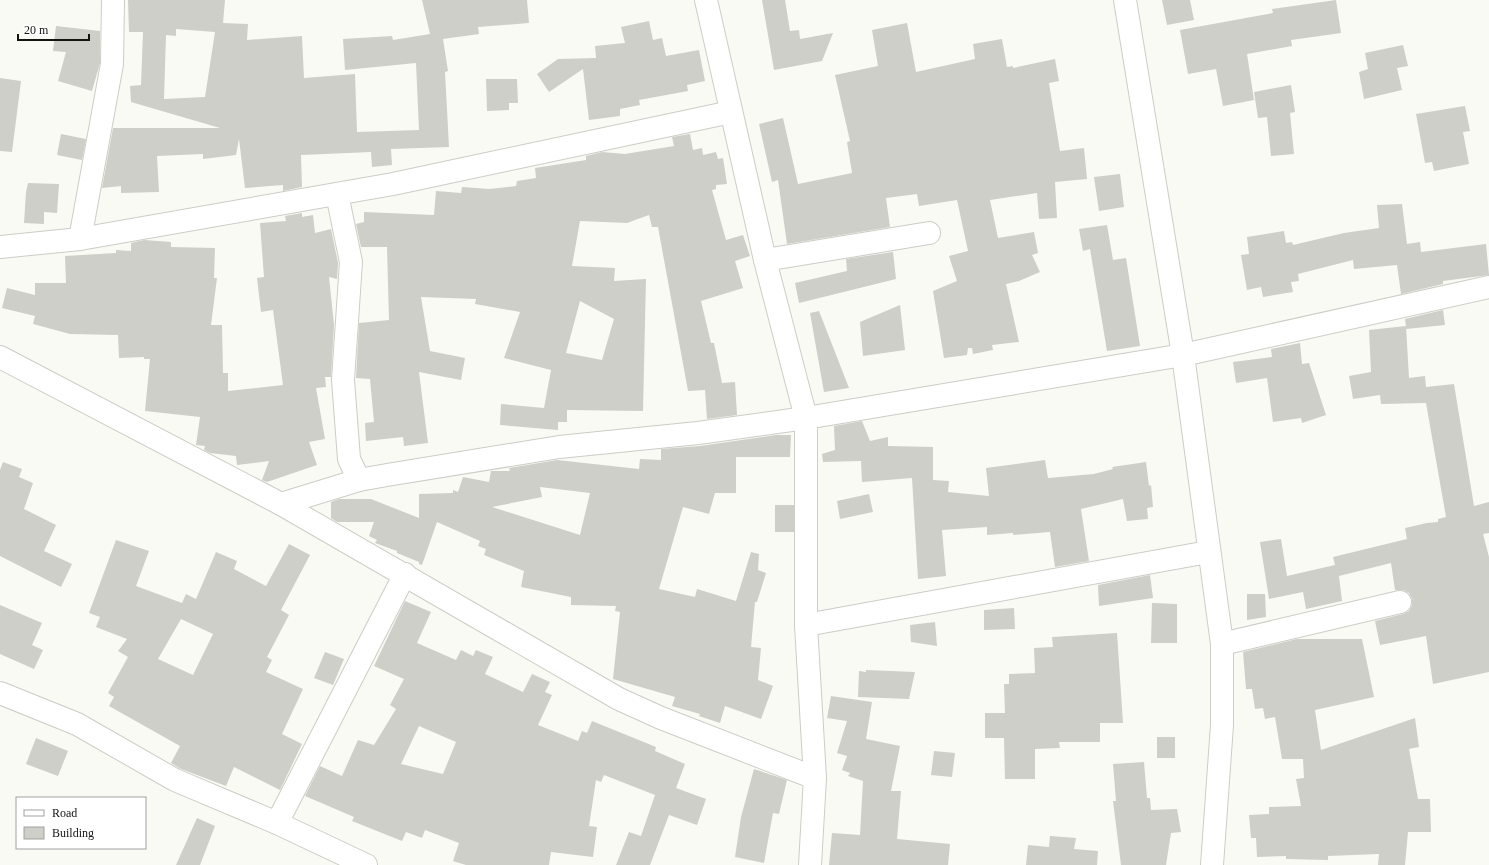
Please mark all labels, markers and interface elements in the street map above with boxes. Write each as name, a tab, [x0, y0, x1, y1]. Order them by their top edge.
scale bar	[18, 16, 89, 42]
text: 20 m	[24, 23, 49, 37]
legend	[16, 797, 146, 849]
text: Road	[52, 806, 77, 820]
text: Building	[52, 826, 94, 840]

